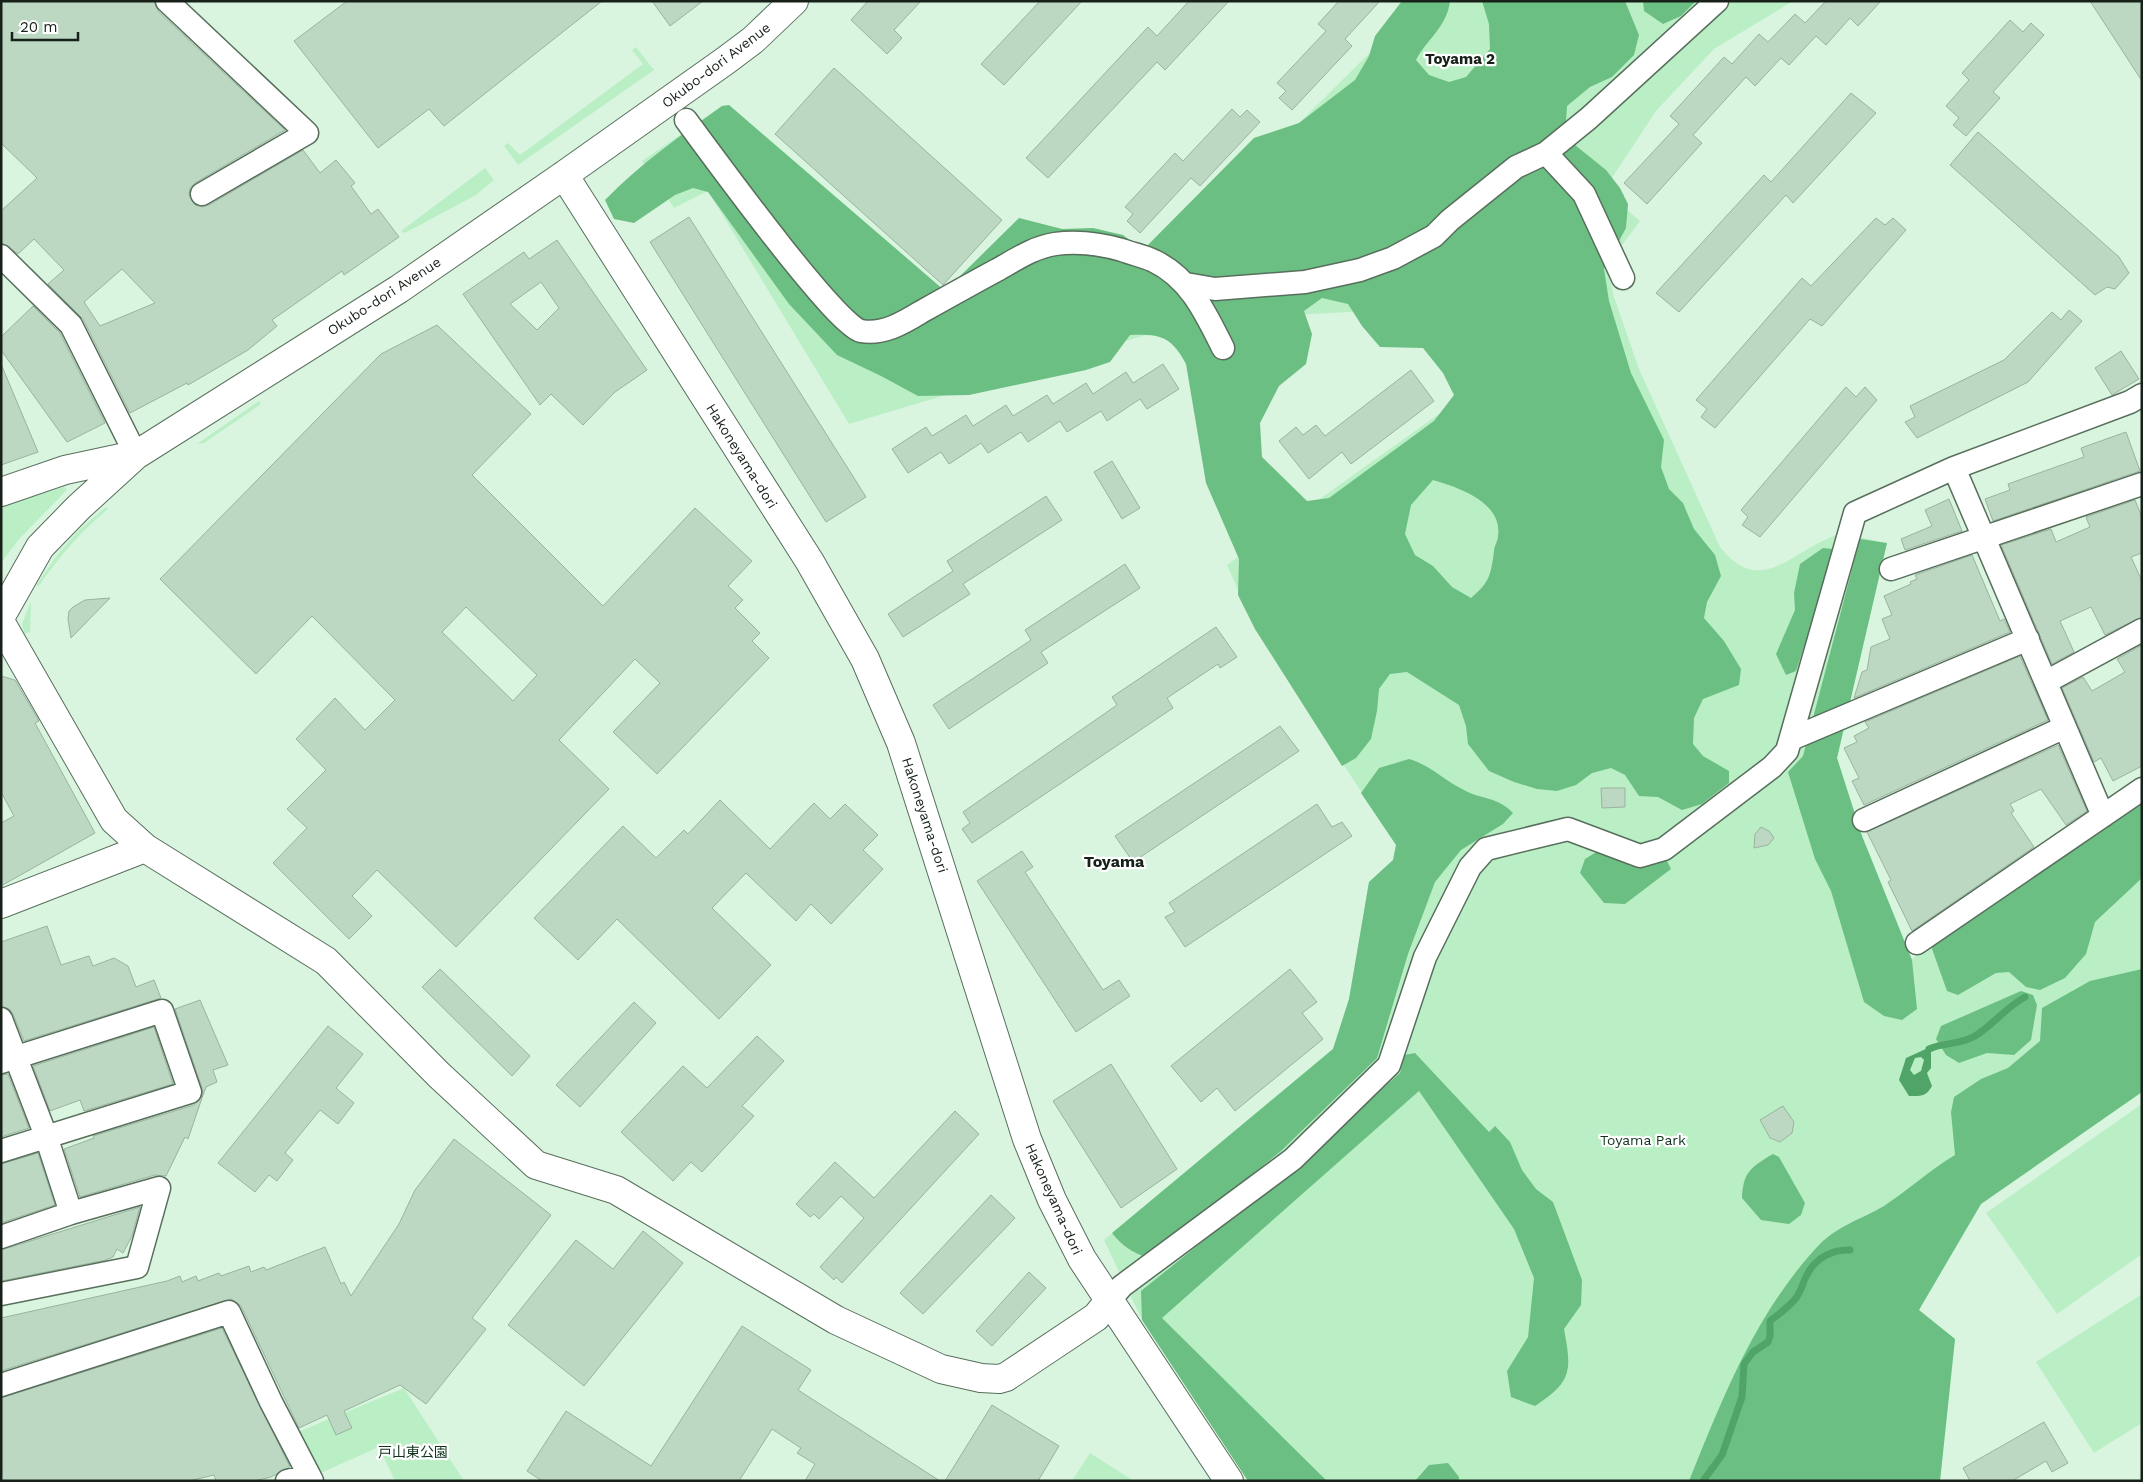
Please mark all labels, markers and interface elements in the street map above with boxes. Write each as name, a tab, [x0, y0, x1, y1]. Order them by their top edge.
scale bar	[12, 10, 79, 42]
text: 20 m	[20, 18, 58, 36]
street label: Okubo-dori Avenue	[659, 19, 773, 111]
district label: Toyama 2	[1425, 50, 1495, 68]
street label: Okubo-dori Avenue	[324, 253, 444, 339]
street label: Hakoneyama-dori	[703, 401, 781, 511]
street label: Hakoneyama-dori	[899, 755, 951, 875]
district label: Toyama	[1084, 852, 1145, 871]
park label: Toyama Park	[1600, 1132, 1686, 1148]
street label: Hakoneyama-dori	[1022, 1141, 1086, 1257]
park label: 戸山東公園	[378, 1444, 448, 1460]

